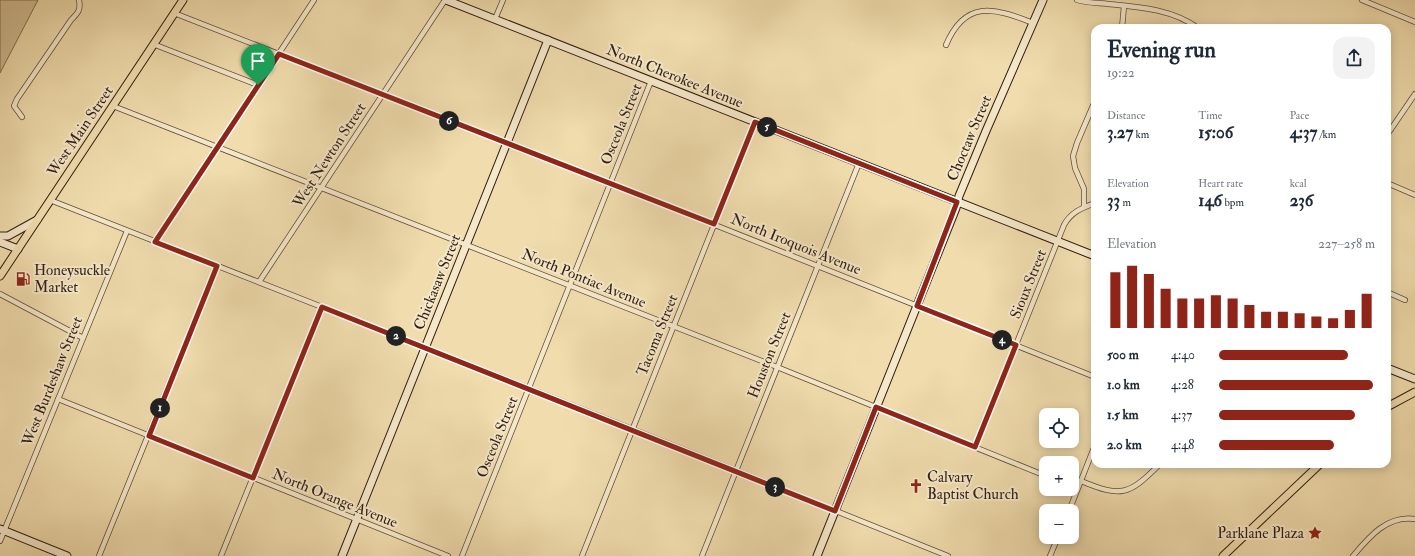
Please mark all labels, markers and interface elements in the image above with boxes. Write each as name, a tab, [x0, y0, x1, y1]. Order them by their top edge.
text: Evening run	[1107, 36, 1216, 64]
button: share	[1333, 37, 1375, 79]
street label: North Cherokee Avenue	[604, 40, 746, 113]
pin	[241, 44, 275, 85]
icon: arrive	[247, 50, 269, 72]
text: 19:22	[1107, 65, 1135, 81]
street label: Osceola Street	[597, 81, 646, 168]
street label: West Main Street	[43, 82, 118, 181]
street label: Choctaw Street	[943, 92, 996, 184]
street label: West Newton Street	[288, 99, 370, 212]
text: Distance	[1107, 109, 1145, 122]
text: Time	[1198, 109, 1222, 122]
text: Pace	[1290, 109, 1309, 122]
pin: 6	[439, 111, 459, 131]
text: 6	[446, 114, 452, 127]
pin: 5	[757, 117, 777, 137]
text: 5	[765, 120, 769, 133]
text: 3.27	[1107, 122, 1133, 143]
text: 15:06	[1198, 122, 1233, 143]
text: 4:37	[1290, 122, 1317, 143]
text: km	[1133, 128, 1149, 141]
text: /km	[1317, 128, 1336, 141]
text: Elevation	[1107, 177, 1149, 190]
text: Heart rate	[1198, 177, 1243, 190]
text: kcal	[1290, 177, 1307, 190]
text: 33	[1107, 190, 1120, 211]
text: 146	[1198, 190, 1222, 211]
text: 236	[1290, 190, 1313, 211]
text: m	[1120, 196, 1131, 209]
text: bpm	[1222, 196, 1244, 209]
street label: North Iroquois Avenue	[728, 210, 864, 279]
street label: Chickasaw Street	[410, 231, 465, 333]
text: Elevation	[1107, 236, 1157, 252]
text: 227–258 m	[1318, 236, 1375, 252]
street label: North Pontiac Avenue	[519, 245, 649, 312]
street label: Sioux Street	[1006, 247, 1051, 322]
place label: Honeysuckle Market	[34, 261, 110, 297]
fuel station icon: Honeysuckle Market	[15, 271, 31, 287]
street label: Tacoma Street	[633, 292, 682, 379]
street label: Houston Street	[744, 309, 795, 401]
street label: West Burdeshaw Street	[18, 314, 87, 449]
pin: 2	[386, 326, 406, 346]
text: 2	[393, 329, 399, 342]
pin: 4	[992, 330, 1012, 350]
text: 4	[999, 333, 1005, 346]
text: 500 m	[1107, 347, 1139, 363]
text: 4:40	[1171, 347, 1195, 363]
text: 1.0 km	[1107, 377, 1140, 393]
text: 4:28	[1171, 377, 1194, 393]
street label: Osceola Street	[473, 394, 522, 481]
pin: 1	[150, 398, 170, 418]
text: 1	[158, 401, 162, 414]
text: 1.5 km	[1107, 407, 1139, 423]
text: 4:37	[1171, 407, 1192, 423]
map controls	[1039, 408, 1079, 544]
button: locate	[1039, 408, 1079, 448]
text: 2.0 km	[1107, 437, 1142, 453]
text: 4:48	[1171, 437, 1194, 453]
button: +	[1039, 456, 1079, 496]
street label: North Orange Avenue	[269, 465, 400, 532]
place label: Calvary Baptist Church	[927, 468, 1019, 505]
pin: 3	[765, 477, 785, 497]
church icon: Calvary Baptist Church	[908, 478, 924, 494]
text: 3	[773, 480, 777, 493]
button: −	[1039, 504, 1079, 544]
place label: Parklane Plaza	[1217, 524, 1305, 543]
place icon: Parklane Plaza	[1307, 525, 1323, 541]

